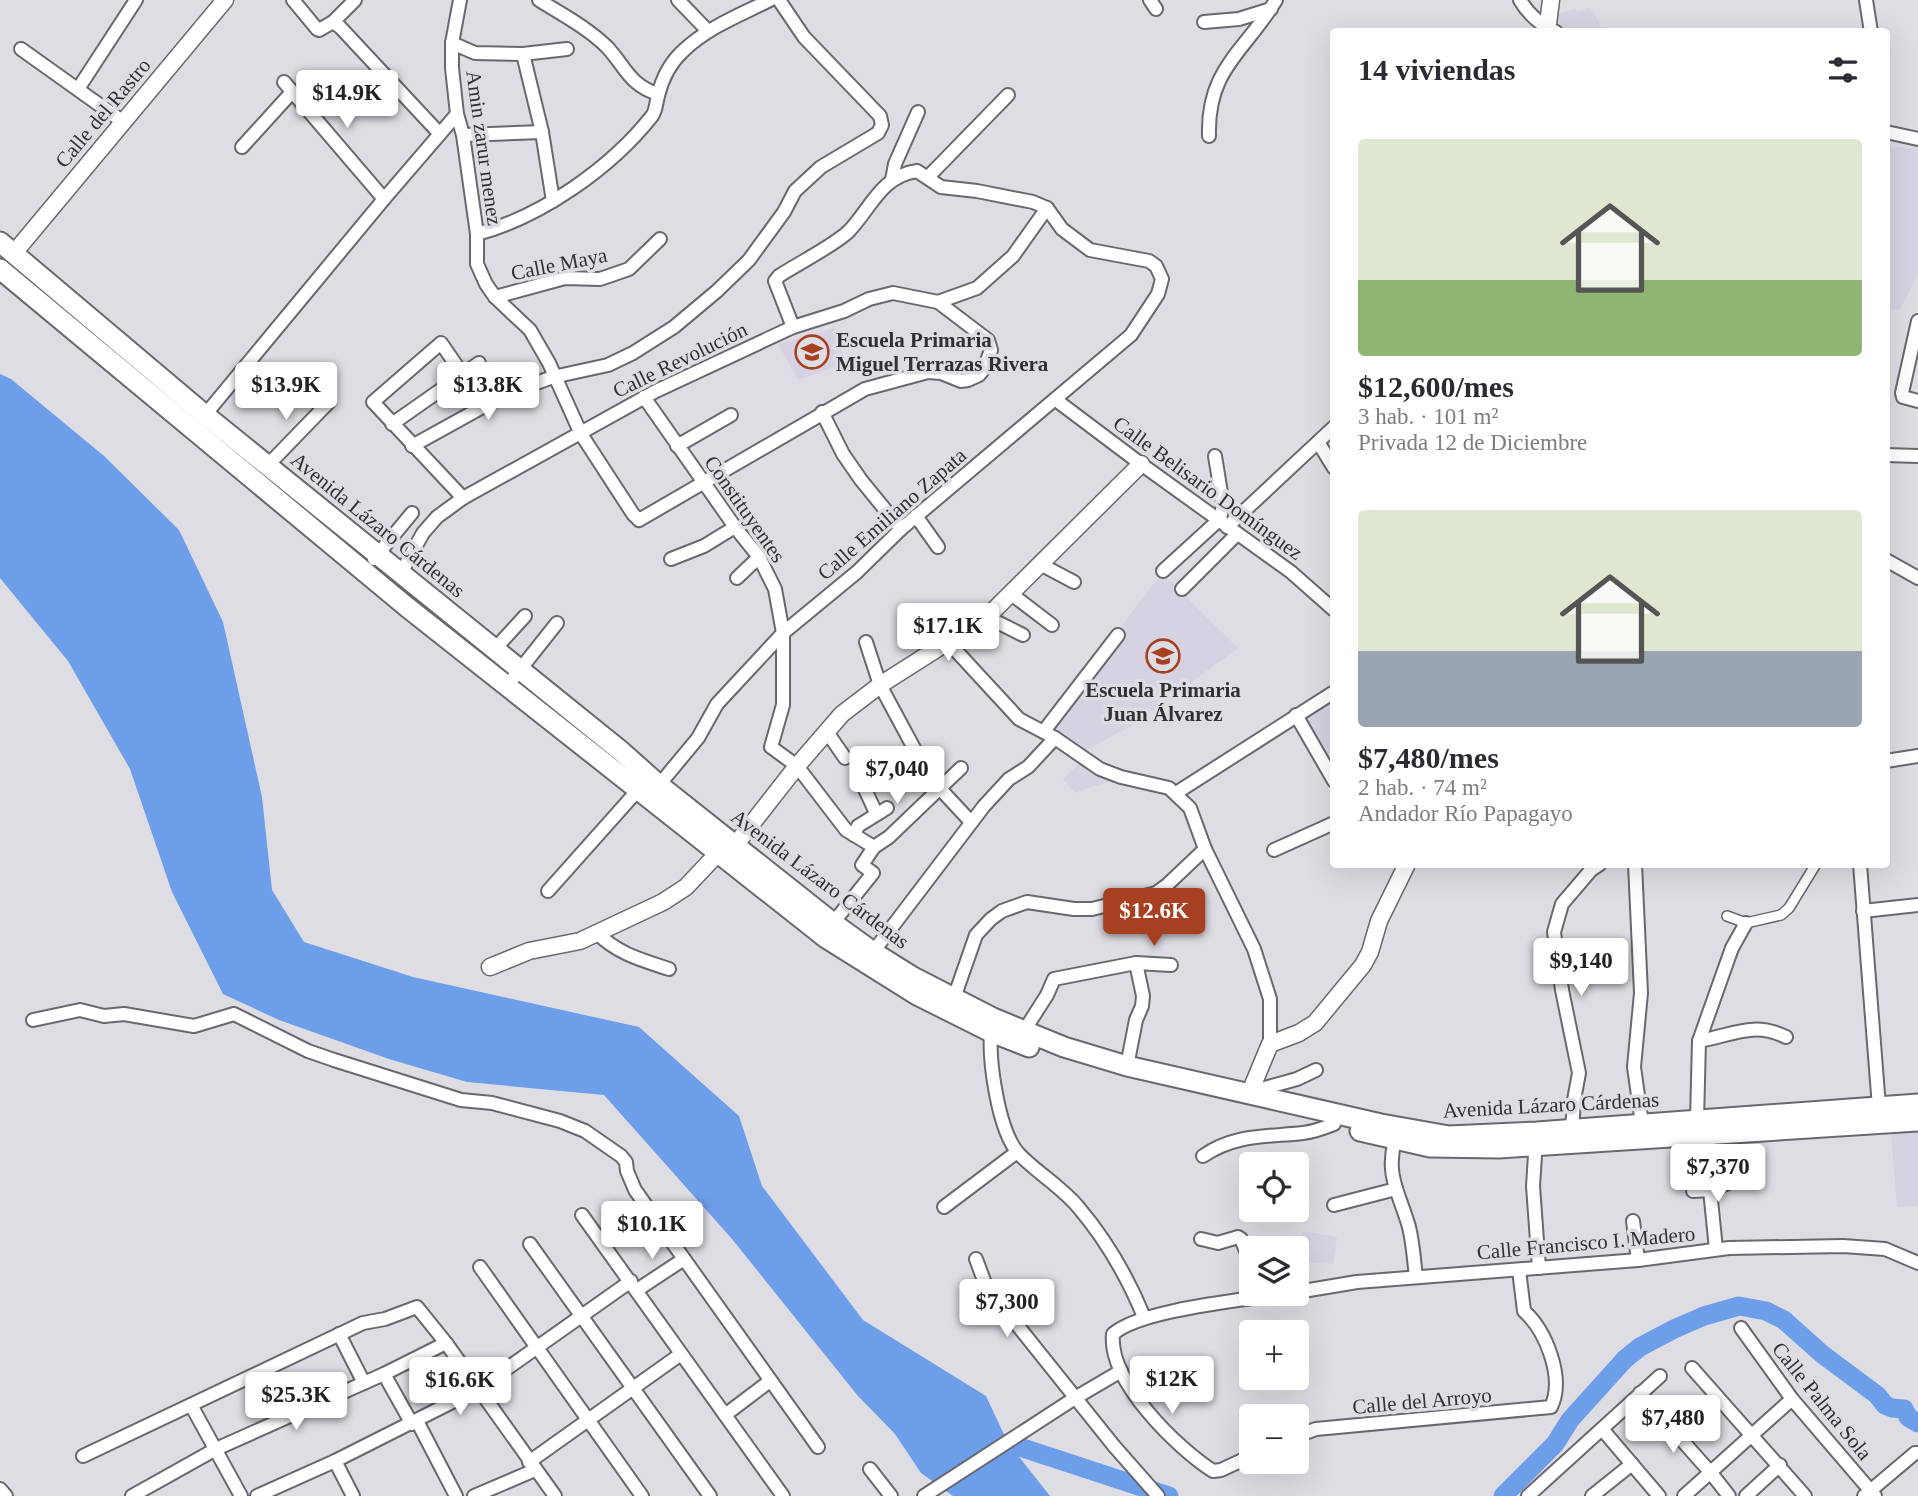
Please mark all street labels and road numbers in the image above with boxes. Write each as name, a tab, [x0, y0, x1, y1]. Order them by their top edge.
street label: Calle del Rastro	[50, 53, 156, 173]
street label: Amin zarur menez	[461, 69, 507, 227]
street label: Calle Maya	[509, 243, 610, 285]
street label: Calle Revolución	[609, 317, 751, 403]
street label: Calle Belisario Domínguez	[1108, 411, 1308, 565]
street label: Calle Emiliano Zapata	[813, 443, 972, 585]
street label: Avenida Lázaro Cárdenas	[286, 448, 470, 602]
street label: Constituyentes	[699, 451, 791, 567]
street label: Avenida Lázaro Cárdenas	[726, 804, 914, 954]
street label: Avenida Lázaro Cárdenas	[1442, 1087, 1660, 1123]
street label: Calle Francisco I. Madero	[1476, 1221, 1696, 1265]
street label: Calle Palma Sola	[1767, 1337, 1877, 1465]
street label: Calle del Arroyo	[1351, 1383, 1493, 1419]

